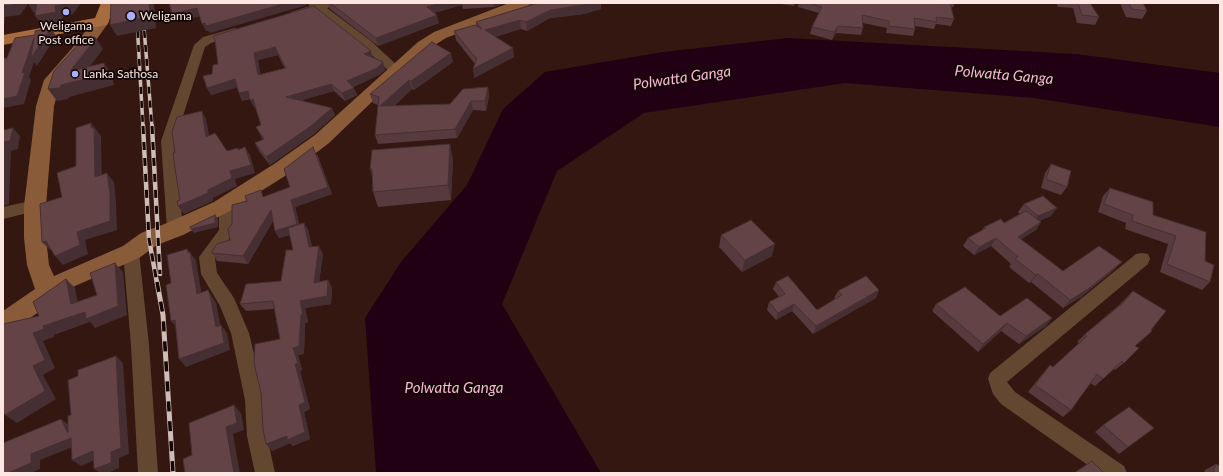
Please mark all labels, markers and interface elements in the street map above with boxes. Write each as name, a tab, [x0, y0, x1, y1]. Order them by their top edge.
marker: Weligama Post office	[61, 7, 71, 17]
place label: Weligama	[140, 9, 192, 23]
marker: Weligama	[125, 10, 137, 22]
place label: Weligama Post office	[38, 19, 94, 47]
water label: Polwatta Ganga	[632, 62, 732, 94]
water label: Polwatta Ganga	[954, 62, 1054, 88]
place label: Lanka Sathosa	[83, 67, 158, 81]
marker: Lanka Sathosa	[70, 69, 80, 79]
water label: Polwatta Ganga	[405, 379, 503, 397]

